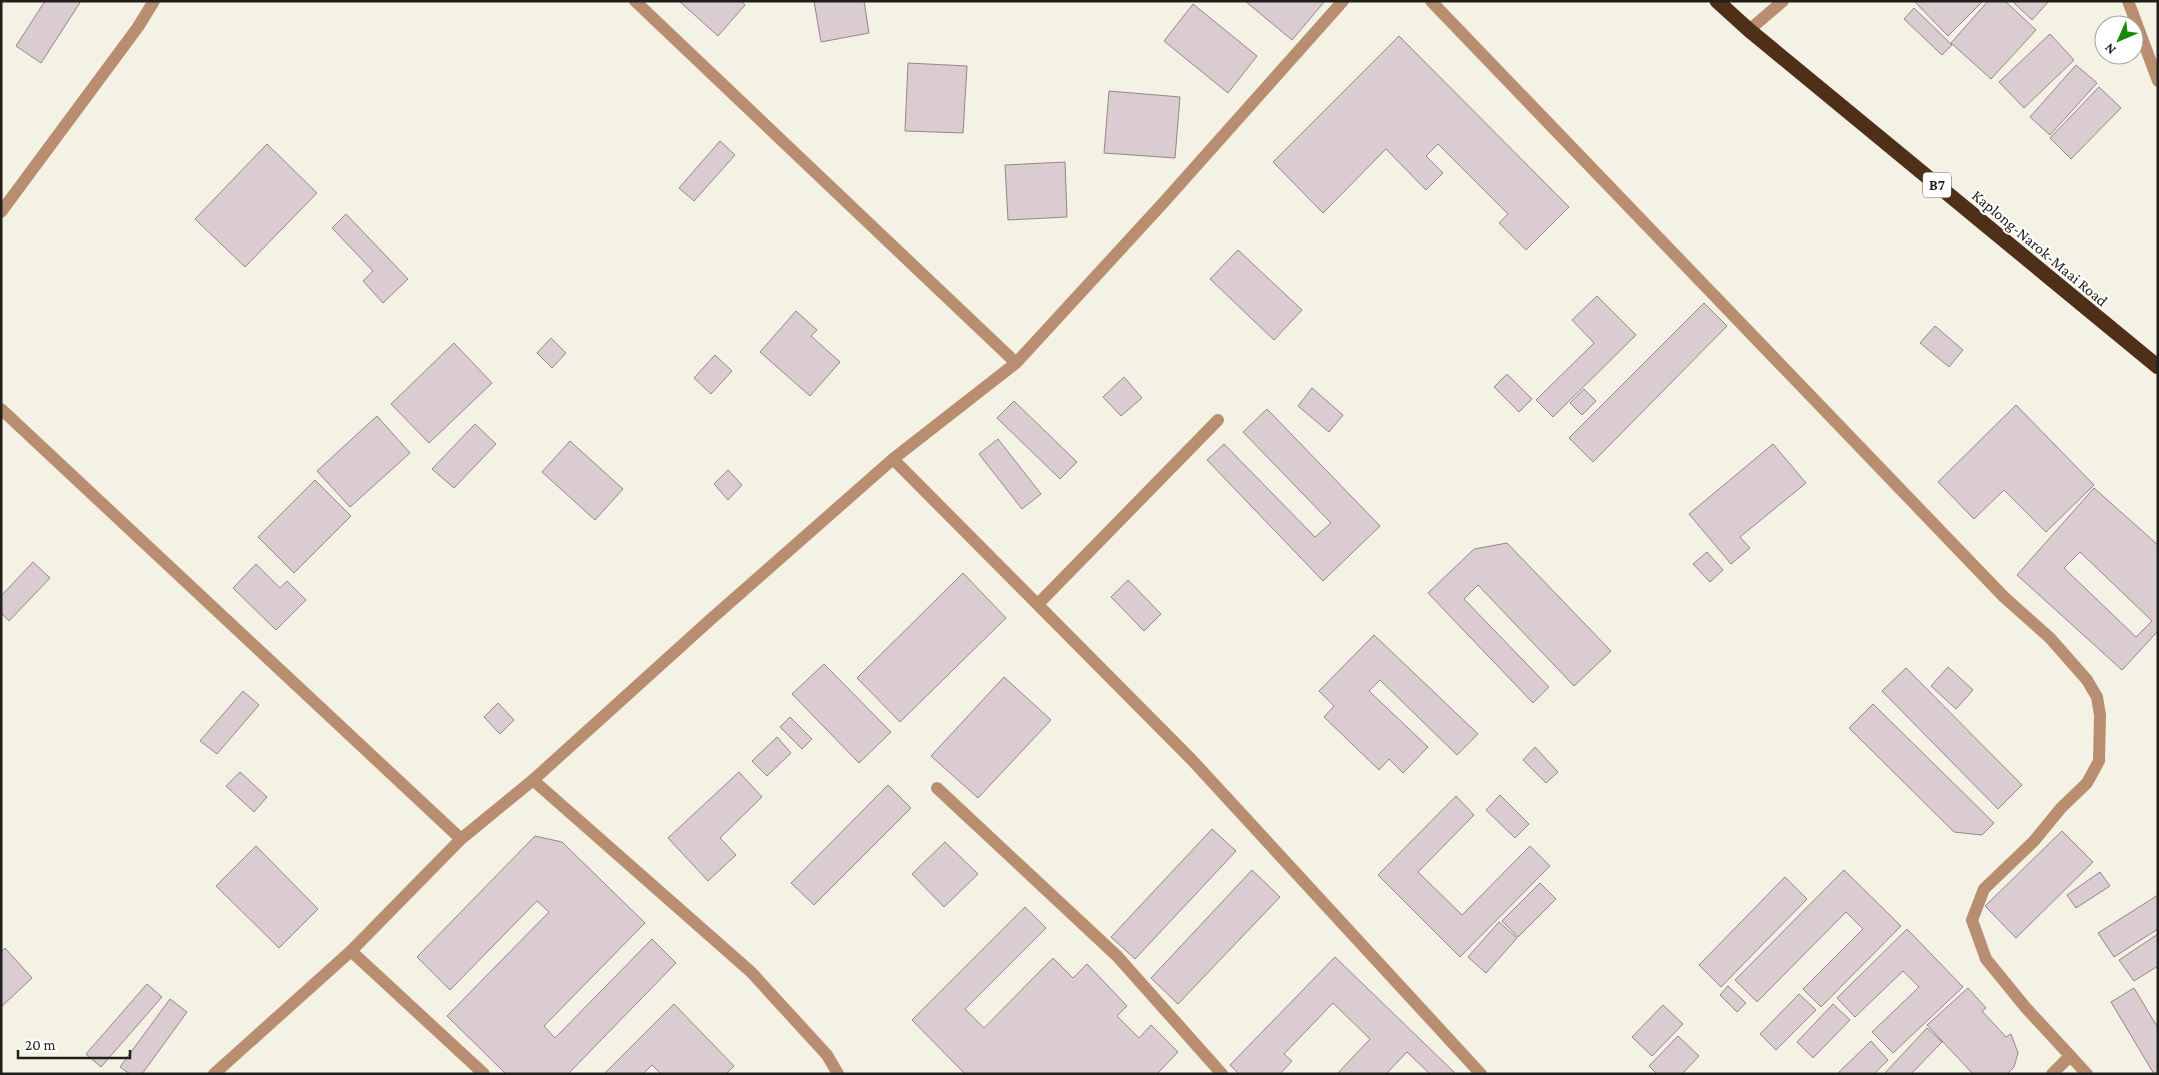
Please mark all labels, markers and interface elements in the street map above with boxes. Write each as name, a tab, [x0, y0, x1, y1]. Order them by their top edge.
north arrow	[2094, 15, 2144, 65]
text: N	[2100, 40, 2119, 58]
road number: B7	[1923, 172, 1951, 198]
street label: Kaplong-Narok-Maai Road	[1968, 186, 2112, 311]
scale bar	[18, 1028, 130, 1060]
text: 20 m	[25, 1037, 56, 1053]

